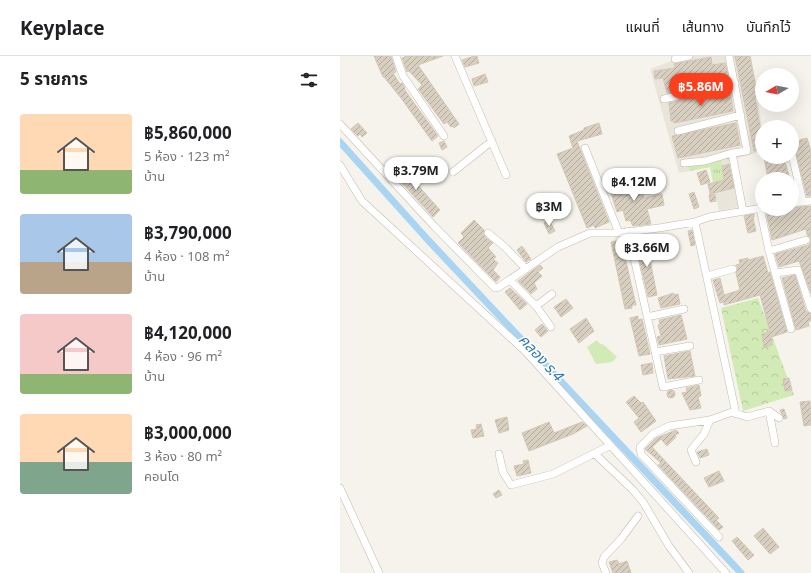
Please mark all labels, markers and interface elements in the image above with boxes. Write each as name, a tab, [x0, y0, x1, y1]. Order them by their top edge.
text: Keyplace	[20, 15, 105, 41]
text: แผนที่	[626, 17, 660, 36]
text: เส้นทาง	[682, 17, 724, 36]
text: บันทึกไว้	[746, 17, 791, 36]
text: 5 รายการ	[20, 67, 88, 90]
north arrow	[755, 68, 799, 112]
map controls	[755, 68, 799, 216]
icon: filters	[298, 69, 320, 91]
pin: ฿5.86M	[668, 73, 734, 107]
text: ฿5.86M	[678, 77, 724, 95]
button: +	[755, 120, 799, 164]
text: ฿5,860,000	[144, 121, 232, 144]
icon: home	[52, 130, 100, 178]
text: 5 ห้อง · 123 m²	[144, 147, 230, 165]
pin: ฿3.79M	[383, 157, 449, 191]
text: ฿3.79M	[393, 161, 439, 179]
text: บ้าน	[144, 167, 165, 185]
pin: ฿4.12M	[601, 168, 667, 202]
text: ฿4.12M	[611, 172, 657, 190]
button: −	[755, 172, 799, 216]
pin: ฿3M	[530, 193, 568, 227]
text: ฿3M	[535, 197, 563, 215]
text: ฿3,790,000	[144, 221, 232, 244]
icon: home	[52, 230, 100, 278]
pin: ฿3.66M	[614, 234, 680, 268]
text: ฿3.66M	[624, 238, 670, 256]
text: 4 ห้อง · 108 m²	[144, 247, 230, 265]
text: บ้าน	[144, 267, 165, 285]
text: ฿4,120,000	[144, 321, 232, 344]
water label: คลอง ร.4	[515, 329, 569, 386]
icon: home	[52, 330, 100, 378]
text: 4 ห้อง · 96 m²	[144, 347, 222, 365]
text: บ้าน	[144, 367, 165, 385]
text: ฿3,000,000	[144, 421, 232, 444]
icon: home	[52, 430, 100, 478]
text: 3 ห้อง · 80 m²	[144, 447, 222, 465]
text: คอนโด	[144, 467, 179, 485]

